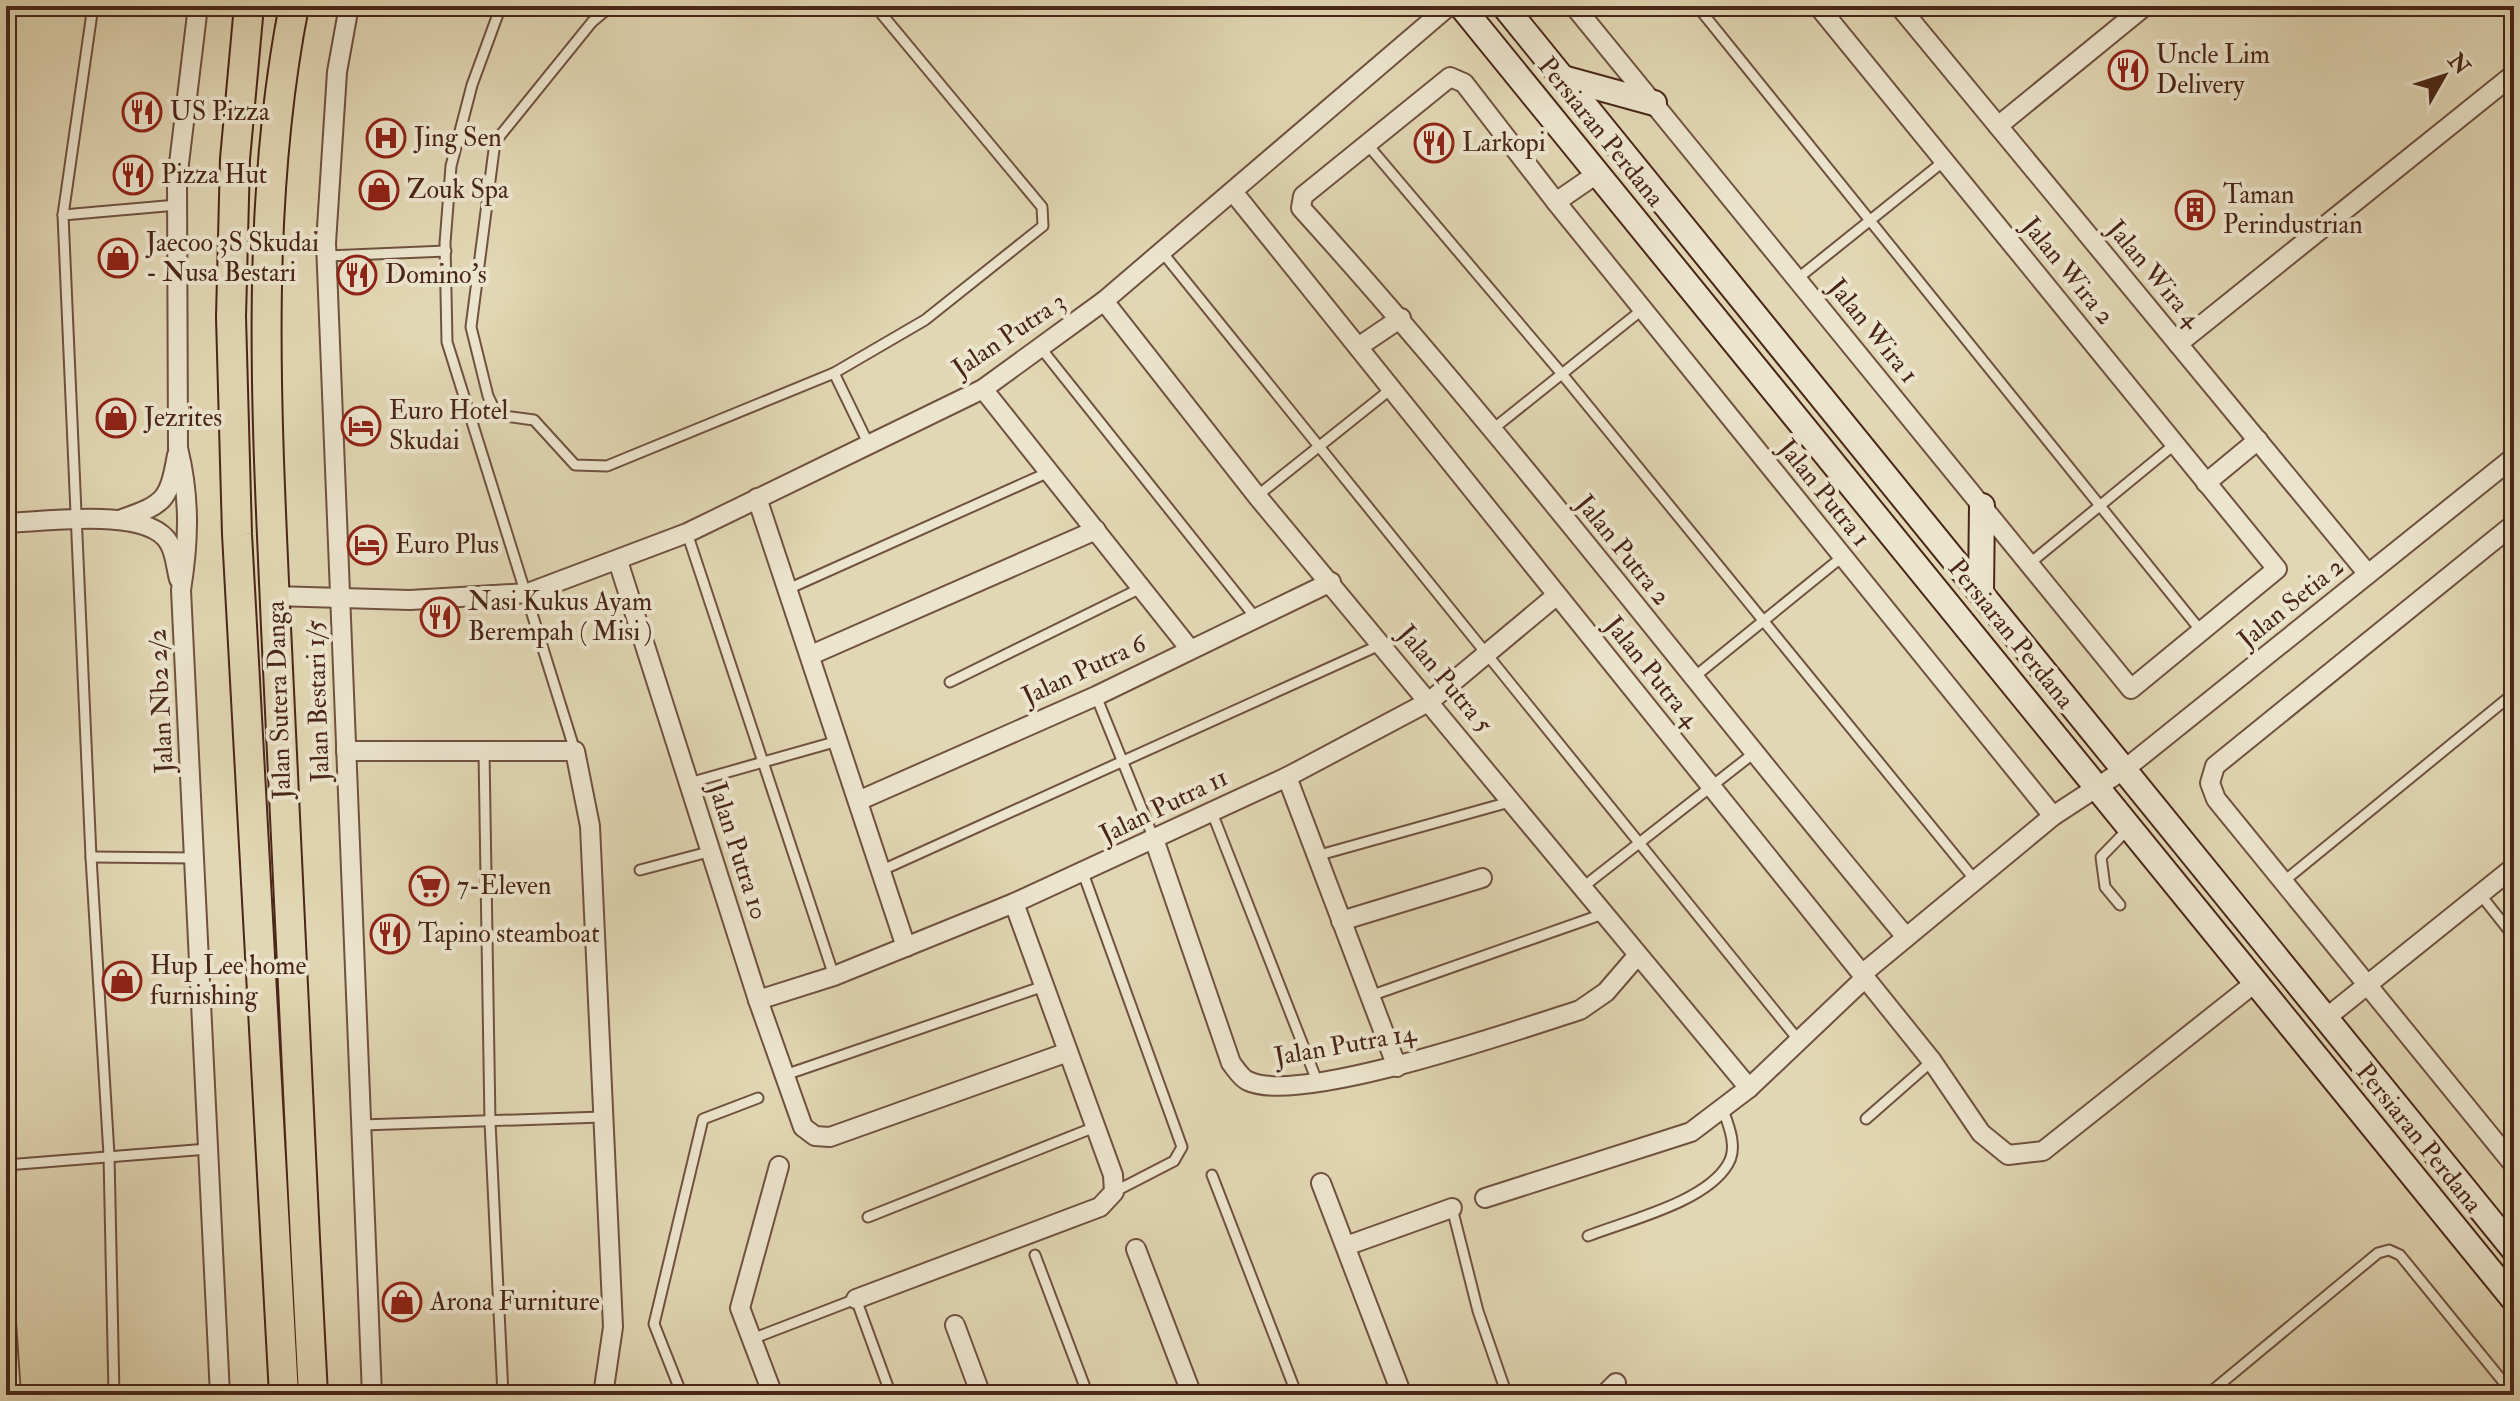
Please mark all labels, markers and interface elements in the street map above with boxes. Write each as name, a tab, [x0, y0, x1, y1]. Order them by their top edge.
north arrow	[2404, 36, 2484, 116]
place label: Uncle Lim Delivery	[2156, 39, 2270, 101]
text: N	[2441, 47, 2476, 81]
restaurant icon: Uncle Lim Delivery	[2107, 49, 2149, 91]
street label: Persiaran Perdana	[1531, 51, 1671, 214]
restaurant icon: US Pizza	[121, 91, 163, 133]
place label: US Pizza	[170, 96, 270, 128]
hospital icon: Jing Sen	[365, 117, 407, 159]
place label: Jing Sen	[413, 122, 502, 154]
restaurant icon: Larkopi	[1413, 122, 1455, 164]
place label: Larkopi	[1462, 127, 1546, 160]
restaurant icon: Pizza Hut	[112, 154, 154, 196]
place label: Pizza Hut	[161, 159, 267, 191]
shop icon: Zouk Spa	[358, 169, 400, 211]
place label: Zouk Spa	[407, 174, 509, 207]
place label: Taman Perindustrian	[2223, 179, 2363, 241]
building icon: Taman Perindustrian	[2174, 189, 2216, 231]
street label: Jalan Wira 2	[2014, 210, 2121, 331]
street label: Jalan Wira 4	[2099, 213, 2209, 335]
place label: Jaecoo 3S Skudai - Nusa Bestari	[145, 227, 319, 289]
shop icon: Jaecoo 3S Skudai - Nusa Bestari	[97, 237, 139, 279]
restaurant icon: Domino's	[336, 254, 378, 296]
place label: Domino's	[385, 259, 487, 291]
street label: Jalan Wira 1	[1820, 271, 1925, 390]
street label: Jalan Putra 3	[945, 285, 1072, 385]
place label: Euro Hotel Skudai	[389, 395, 509, 457]
shop icon: Jezrites	[95, 397, 137, 439]
place label: Jezrites	[143, 402, 222, 434]
hotel icon: Euro Hotel Skudai	[340, 405, 382, 447]
street label: Jalan Putra 1	[1770, 432, 1877, 553]
street label: Jalan Putra 2	[1568, 488, 1677, 612]
hotel icon: Euro Plus	[346, 524, 388, 566]
place label: Euro Plus	[395, 529, 499, 561]
street label: Jalan Setia 2	[2231, 551, 2350, 656]
street label: Persiaran Perdana	[1941, 553, 2081, 716]
place label: Nasi Kukus Ayam Berempah ( Misi )	[468, 586, 652, 649]
restaurant icon: Nasi Kukus Ayam Berempah ( Misi )	[419, 596, 461, 638]
street label: Jalan Sutera Danga	[260, 600, 298, 801]
street label: Jalan Putra 4	[1597, 609, 1707, 735]
street label: Jalan Putra 5	[1390, 618, 1500, 740]
street label: Jalan Bestari 1/5	[299, 619, 337, 784]
street label: Jalan Putra 6	[1016, 627, 1153, 713]
street label: Jalan Nb2 2/2	[141, 628, 181, 775]
street label: Jalan Putra 11	[1094, 761, 1233, 851]
street label: Jalan Putra 10	[701, 777, 775, 924]
supermarket icon: 7-Eleven	[408, 865, 450, 907]
place label: 7-Eleven	[457, 870, 551, 902]
restaurant icon: Tapino steamboat	[369, 913, 411, 955]
place label: Tapino steamboat	[418, 918, 600, 951]
place label: Hup Lee home furnishing	[150, 950, 306, 1012]
shop icon: Hup Lee home furnishing	[101, 960, 143, 1002]
street label: Jalan Putra 14	[1271, 1017, 1419, 1073]
street label: Persiaran Perdana	[2349, 1057, 2489, 1220]
shop icon: Arona Furniture	[381, 1281, 423, 1323]
place label: Arona Furniture	[429, 1286, 600, 1318]

